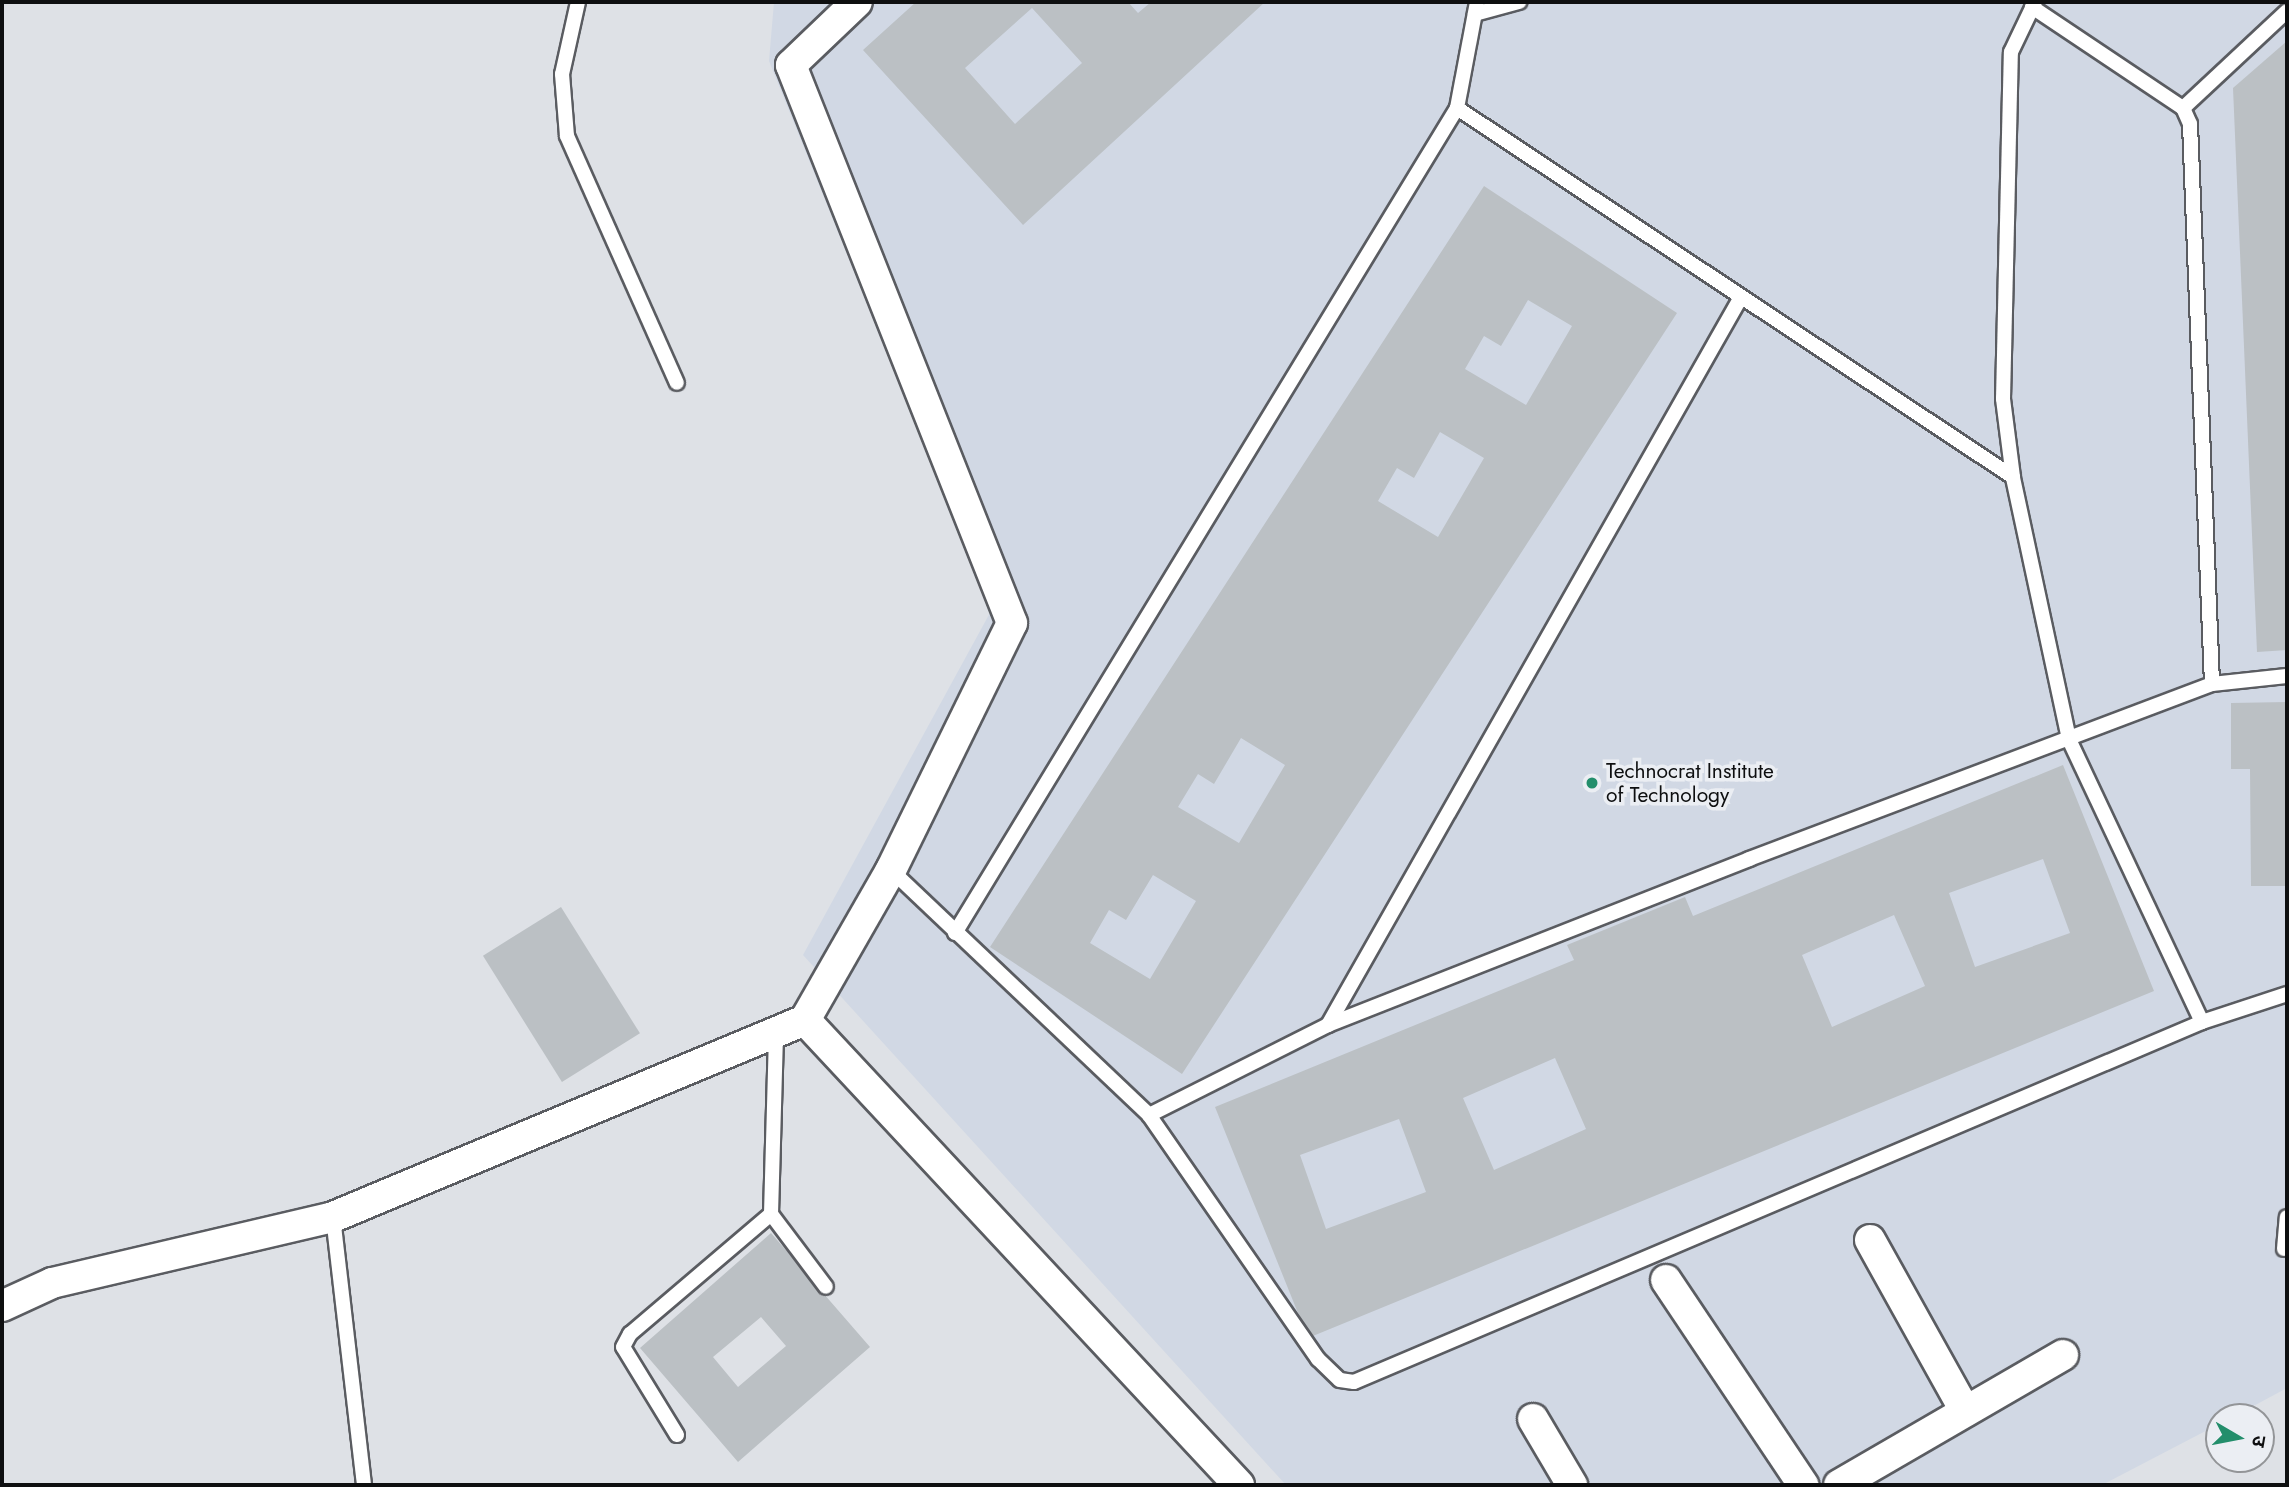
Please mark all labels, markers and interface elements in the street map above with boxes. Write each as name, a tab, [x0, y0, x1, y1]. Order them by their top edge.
place label: Technocrat Institute of Technology	[1606, 758, 1774, 808]
marker: Technocrat Institute of Technology	[1584, 775, 1600, 791]
north arrow	[2205, 1403, 2275, 1473]
text: उ	[2245, 1434, 2273, 1449]

